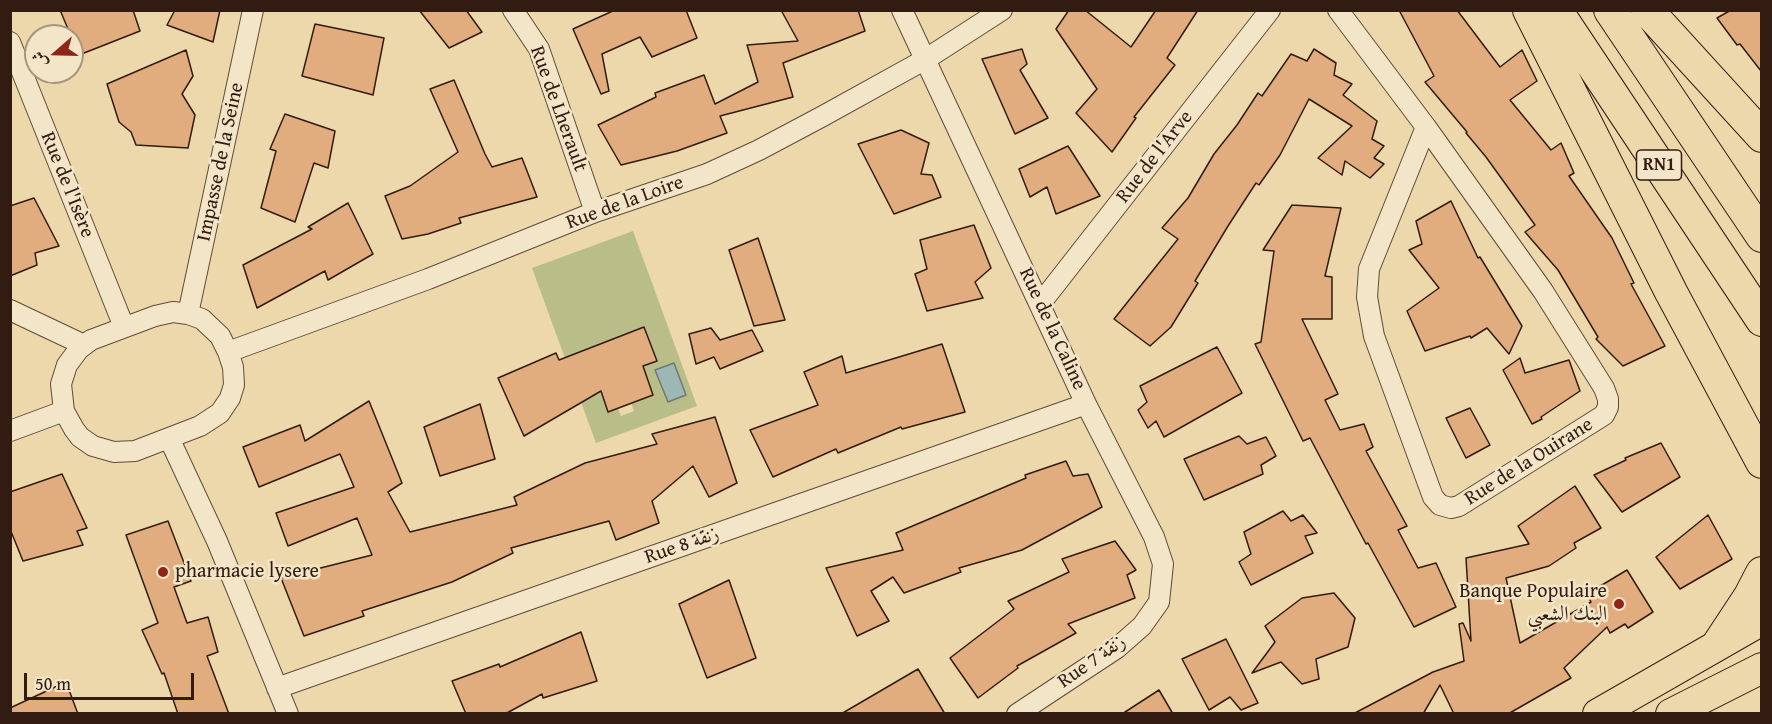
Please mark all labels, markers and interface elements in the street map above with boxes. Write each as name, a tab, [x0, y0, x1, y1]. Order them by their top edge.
north arrow	[24, 24, 84, 84]
street label: Rue de Lherault	[524, 43, 592, 175]
text: ش	[25, 48, 53, 71]
street label: Impasse de la Seine	[192, 80, 250, 244]
street label: Rue de l'Arve	[1112, 106, 1198, 208]
street label: Rue de l'Isère	[35, 129, 99, 241]
road number: RN1	[1636, 150, 1682, 180]
street label: Rue de la Loire	[563, 171, 687, 235]
street label: Rue de la Caline	[1013, 264, 1091, 394]
street label: Rue de la Ouirane	[1460, 413, 1598, 511]
street label: Rue 8 زنقة	[642, 522, 722, 570]
place label: pharmacie lysere	[175, 560, 319, 584]
marker: pharmacie lysere	[156, 565, 170, 579]
place label: Banque Populaire البنك الشعبي	[1459, 580, 1607, 627]
marker: Banque Populaire البنك الشعبي	[1612, 597, 1626, 611]
street label: Rue 7 زنقة	[1054, 630, 1130, 694]
scale bar	[27, 661, 196, 699]
text: 50 m	[35, 670, 71, 697]

